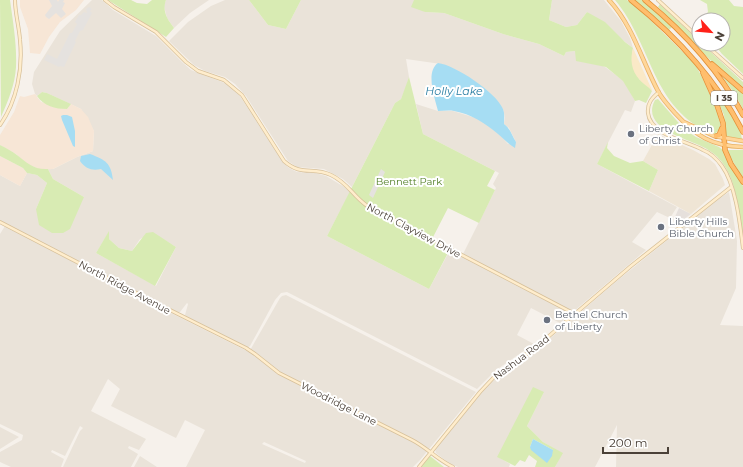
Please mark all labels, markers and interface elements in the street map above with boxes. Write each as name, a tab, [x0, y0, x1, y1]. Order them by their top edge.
north arrow	[691, 12, 731, 52]
text: N	[712, 29, 728, 44]
water label: Holly Lake	[425, 84, 483, 98]
road number: I 35	[711, 91, 737, 105]
place label: Liberty Church of Christ	[639, 122, 713, 147]
marker: Liberty Church of Christ	[626, 129, 636, 139]
park label: Bennett Park	[376, 175, 442, 188]
street label: North Clayview Drive	[365, 200, 463, 261]
place label: Liberty Hills Bible Church	[669, 215, 734, 240]
marker: Liberty Hills Bible Church	[656, 222, 666, 232]
street label: North Ridge Avenue	[77, 258, 173, 317]
place label: Bethel Church of Liberty	[555, 308, 628, 333]
marker: Bethel Church of Liberty	[542, 315, 552, 325]
street label: Nashua Road	[491, 332, 552, 383]
street label: Woodridge Lane	[299, 379, 379, 428]
scale bar	[603, 429, 668, 455]
text: 200 m	[609, 435, 648, 450]

